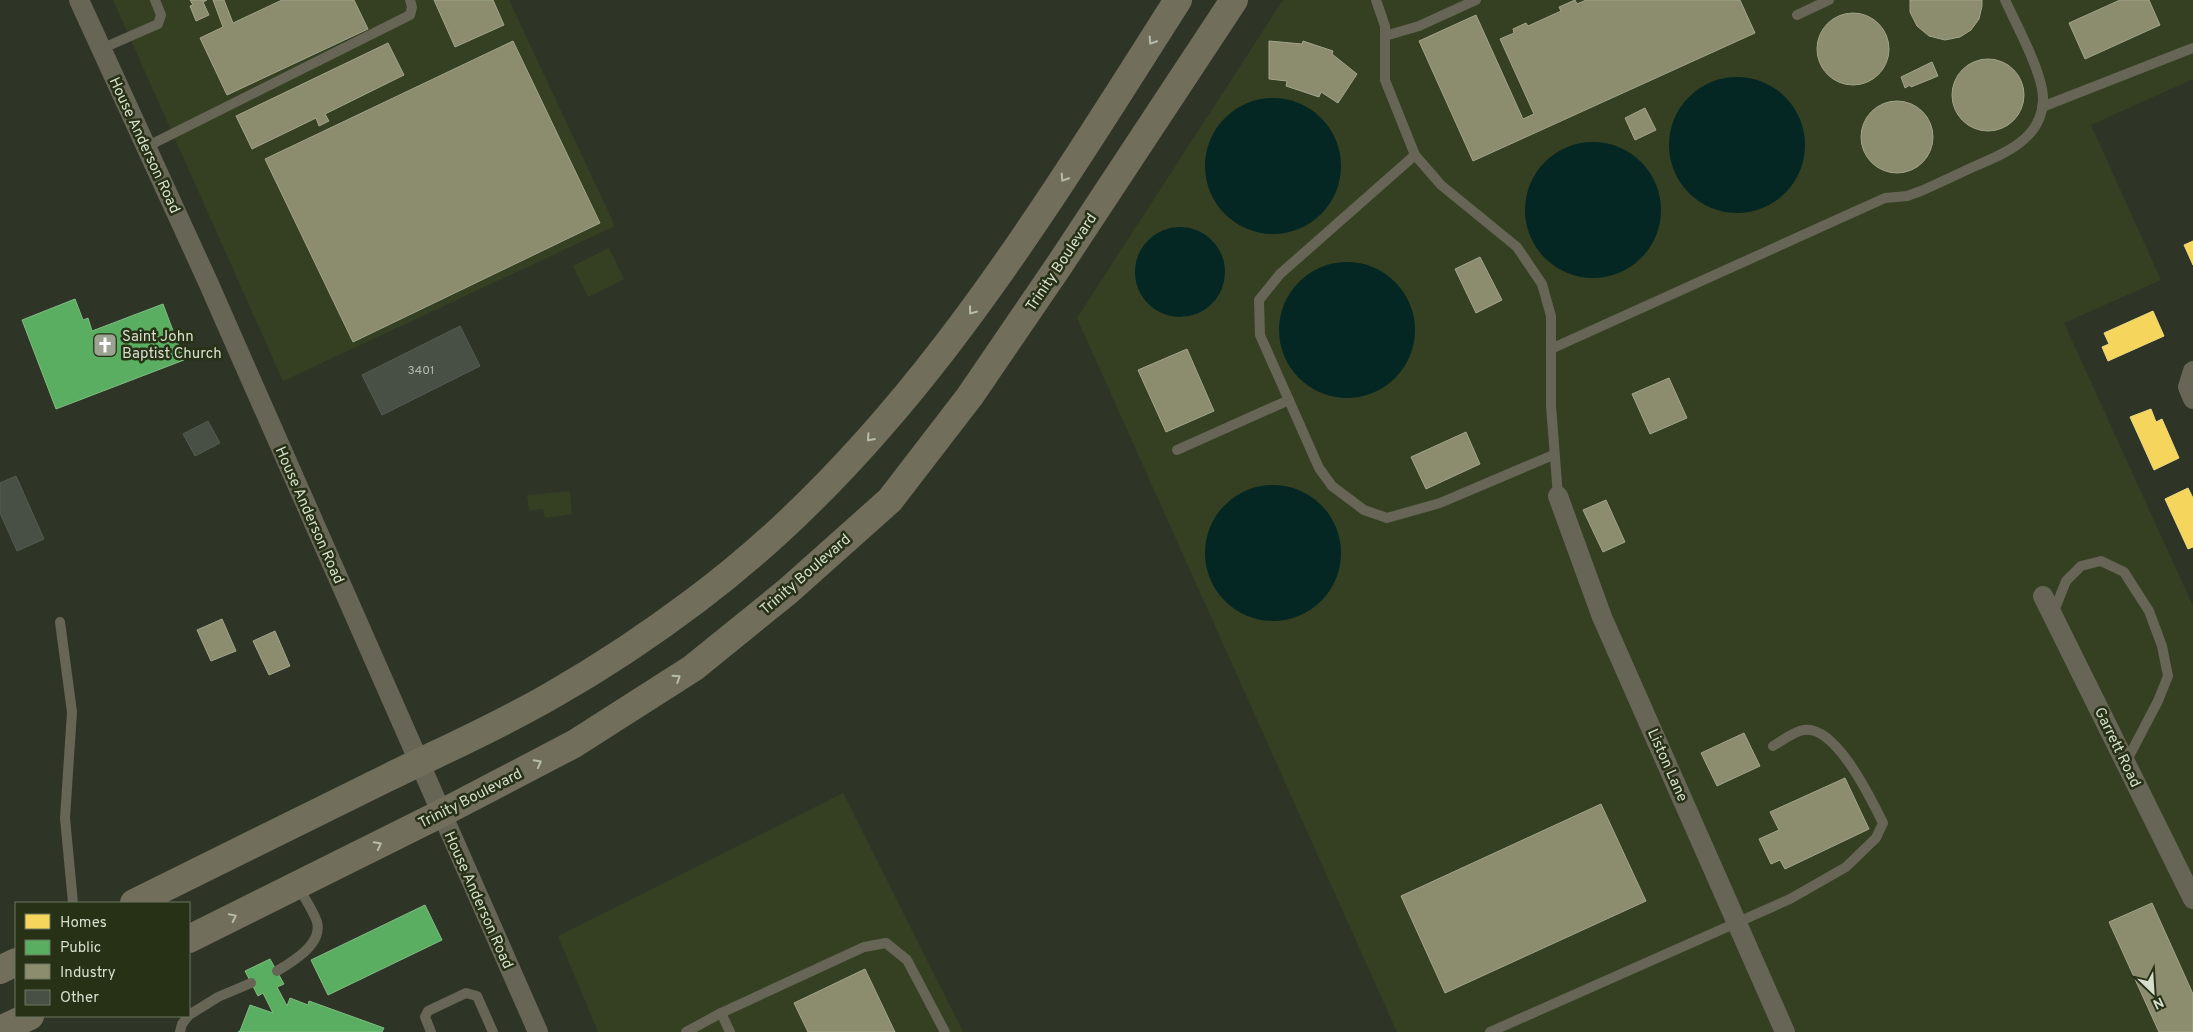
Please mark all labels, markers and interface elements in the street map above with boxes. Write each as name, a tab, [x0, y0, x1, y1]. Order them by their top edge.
one-way arrow	[1149, 35, 1158, 45]
street label: House Anderson Road	[104, 74, 184, 217]
one-way arrow	[1061, 173, 1071, 182]
street label: Trinity Boulevard	[1023, 210, 1102, 315]
one-way arrow	[969, 305, 977, 314]
place label: Saint John Baptist Church	[122, 328, 222, 364]
church icon: Saint John Baptist Church	[92, 332, 118, 358]
house number: 3401	[408, 363, 434, 379]
one-way arrow	[867, 433, 876, 442]
street label: House Anderson Road	[270, 444, 347, 587]
street label: Trinity Boulevard	[757, 531, 855, 620]
one-way arrow	[672, 675, 681, 685]
street label: Garrett Road	[2089, 704, 2144, 791]
street label: Liston Lane	[1642, 726, 1691, 805]
one-way arrow	[533, 759, 542, 769]
street label: Trinity Boulevard	[416, 765, 526, 834]
street label: House Anderson Road	[439, 829, 516, 972]
one-way arrow	[373, 841, 382, 851]
legend	[15, 902, 190, 1017]
one-way arrow	[227, 913, 236, 923]
text: Homes	[60, 914, 107, 933]
text: Public	[60, 939, 101, 958]
text: Industry	[60, 964, 116, 983]
north arrow	[2128, 967, 2178, 1017]
text: Other	[60, 989, 99, 1008]
text: N	[2150, 993, 2166, 1012]

